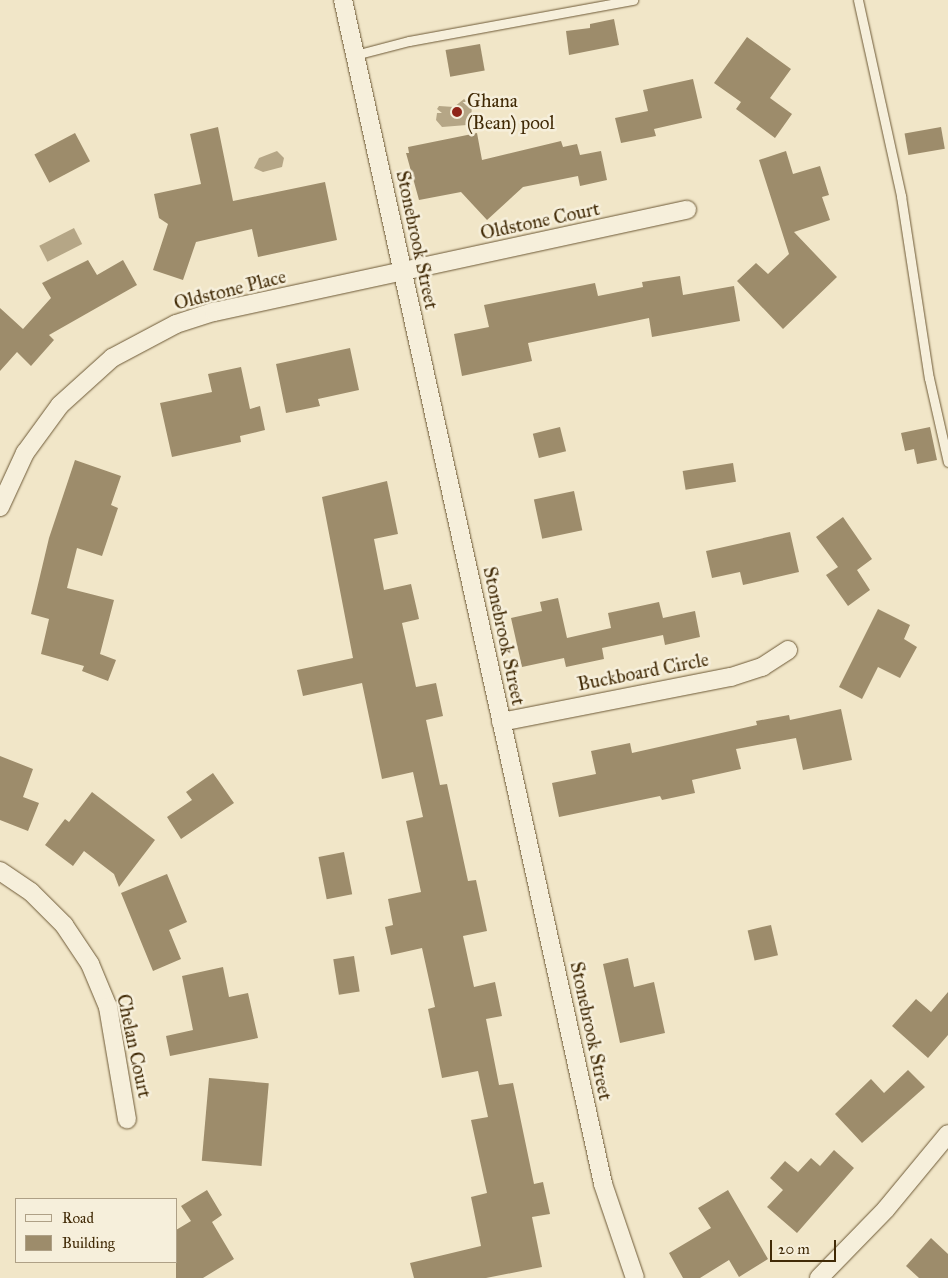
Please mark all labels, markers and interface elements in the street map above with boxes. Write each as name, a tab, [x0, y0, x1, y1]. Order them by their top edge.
place label: Ghana (Bean) pool	[467, 90, 555, 134]
marker: Ghana (Bean) pool	[451, 106, 463, 118]
street label: Stonebrook Street	[391, 169, 443, 311]
street label: Oldstone Court	[478, 197, 602, 245]
street label: Oldstone Place	[172, 265, 288, 315]
street label: Stonebrook Street	[478, 565, 530, 707]
street label: Buckboard Circle	[575, 648, 711, 696]
street label: Stonebrook Street	[565, 960, 617, 1102]
street label: Chelan Court	[112, 992, 156, 1100]
legend	[15, 1198, 178, 1263]
text: Road	[62, 1209, 94, 1227]
scale bar	[773, 1230, 839, 1262]
text: Building	[62, 1234, 115, 1252]
text: 20 m	[778, 1240, 810, 1258]

